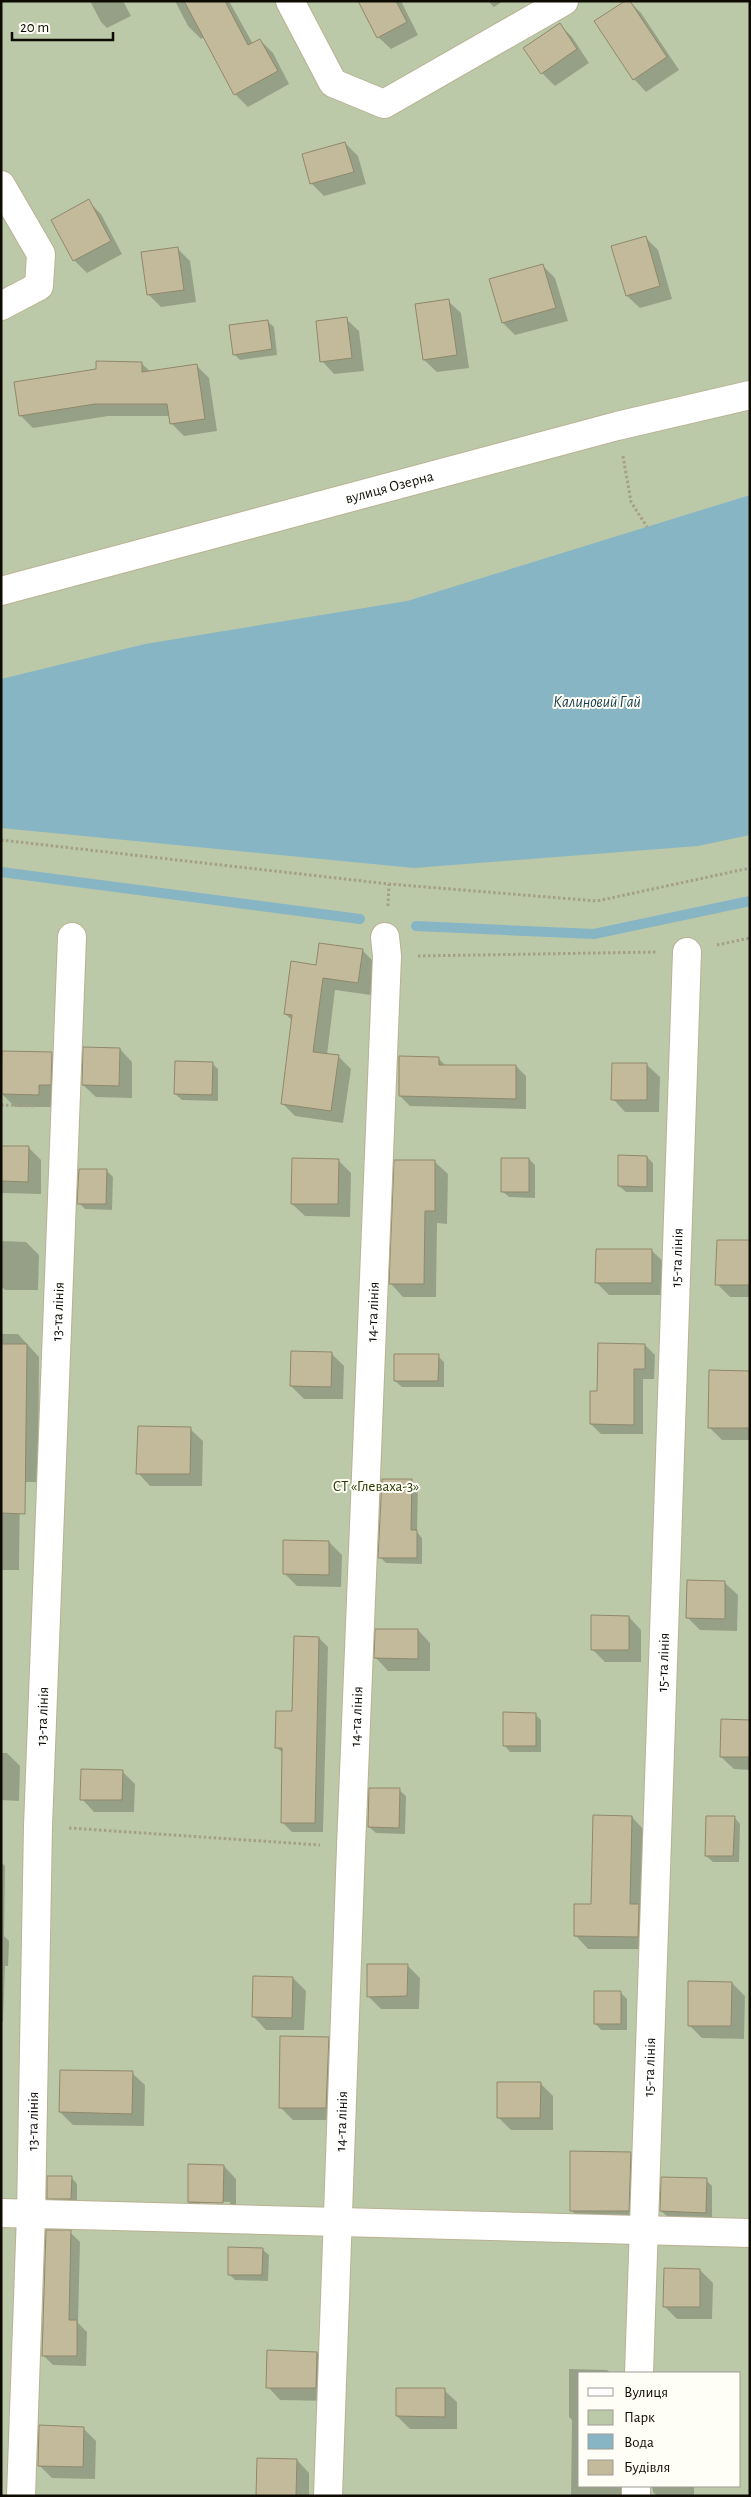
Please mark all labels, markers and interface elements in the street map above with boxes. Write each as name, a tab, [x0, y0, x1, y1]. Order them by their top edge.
scale bar	[12, 10, 114, 42]
text: 20 m	[20, 20, 49, 35]
street label: вулиця Озерна	[344, 468, 435, 506]
water label: Калиновий Гай	[553, 694, 641, 710]
street label: 15-та лінія	[669, 1228, 686, 1288]
street label: 14-та лінія	[364, 1281, 382, 1342]
street label: 13-та лінія	[50, 1282, 67, 1342]
park label: СТ «Глеваха-3»	[333, 1479, 419, 1494]
street label: 15-та лінія	[655, 1632, 672, 1692]
street label: 13-та лінія	[34, 1686, 51, 1746]
street label: 14-та лінія	[348, 1686, 365, 1747]
street label: 15-та лінія	[641, 2037, 658, 2097]
street label: 13-та лінія	[25, 2091, 41, 2151]
street label: 14-та лінія	[333, 2091, 350, 2152]
legend	[578, 2372, 741, 2487]
text: Вулиця	[624, 2385, 668, 2400]
text: Парк	[624, 2410, 655, 2425]
text: Вода	[624, 2435, 654, 2450]
text: Будівля	[624, 2460, 670, 2475]

